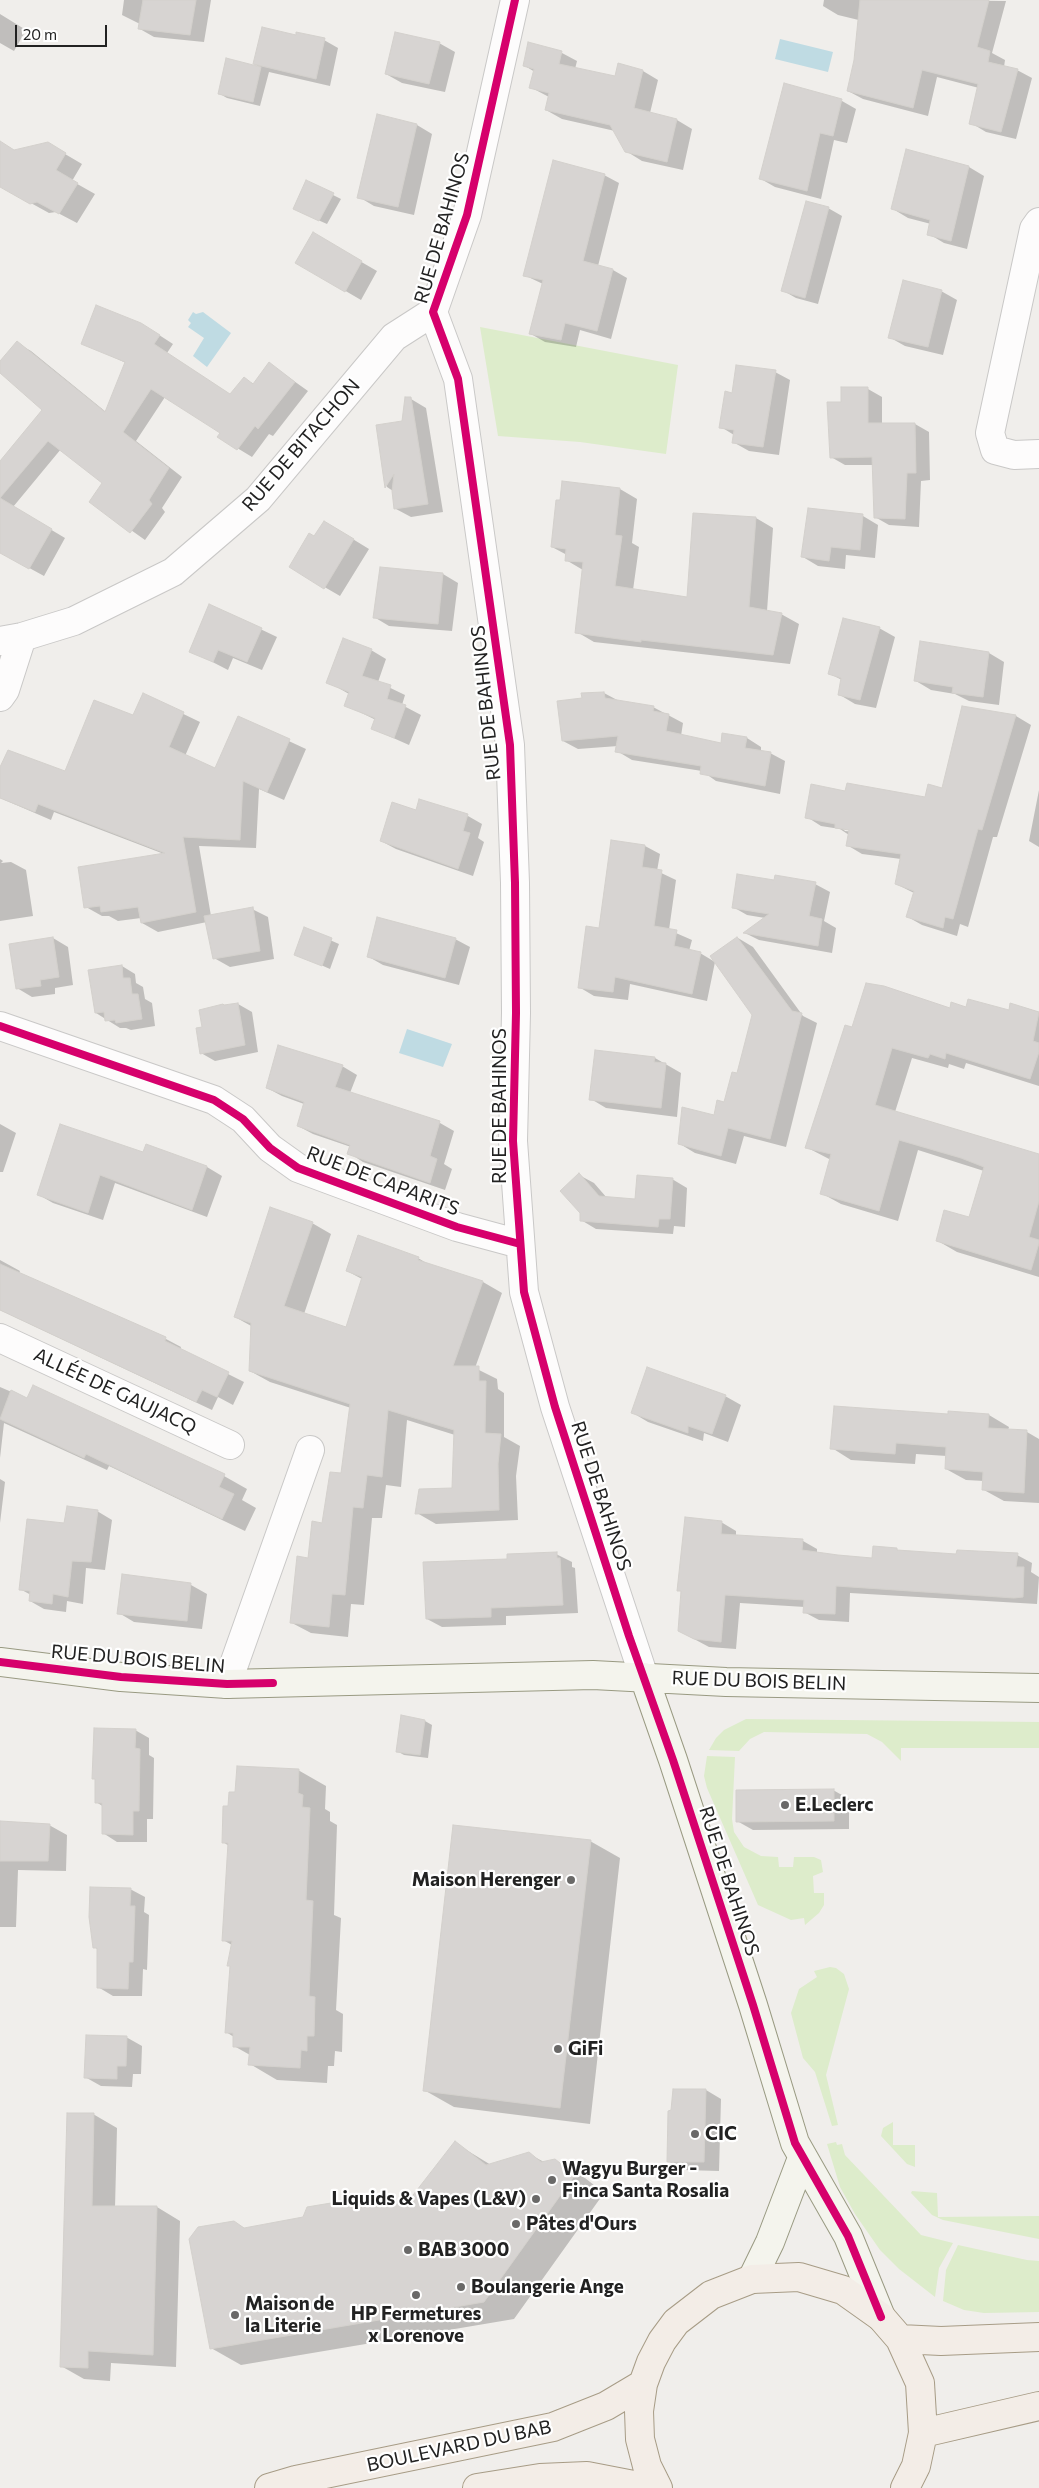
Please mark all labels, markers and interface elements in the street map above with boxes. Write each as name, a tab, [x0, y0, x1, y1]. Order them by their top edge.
scale bar	[18, 15, 110, 47]
text: 20 m	[23, 25, 57, 43]
street label: RUE DE BAHINOS	[410, 150, 474, 306]
street label: RUE DE BITACHON	[237, 374, 365, 516]
street label: RUE DE BAHINOS	[467, 624, 505, 782]
street label: RUE DE BAHINOS	[489, 1028, 511, 1184]
street label: RUE DE CAPARITS	[303, 1141, 463, 1221]
street label: ALLÉE DE GAUJACQ	[30, 1343, 200, 1439]
street label: RUE DE BAHINOS	[566, 1418, 636, 1574]
street label: RUE DU BOIS BELIN	[50, 1640, 226, 1678]
street label: RUE DU BOIS BELIN	[671, 1667, 847, 1695]
place label: E.Leclerc	[795, 1794, 874, 1816]
marker: E.Leclerc	[779, 1799, 791, 1811]
street label: RUE DE BAHINOS	[694, 1803, 764, 1959]
place label: Maison Herenger	[412, 1869, 561, 1891]
marker: Maison Herenger	[565, 1874, 577, 1886]
place label: GiFi	[568, 2038, 603, 2060]
marker: GiFi	[552, 2043, 564, 2055]
place label: CIC	[705, 2123, 737, 2145]
marker: CIC	[689, 2128, 701, 2140]
place label: Wagyu Burger - Finca Santa Rosalia	[562, 2158, 729, 2202]
marker: Wagyu Burger - Finca Santa Rosalia	[546, 2174, 558, 2186]
place label: Liquids & Vapes (L&V)	[332, 2188, 526, 2210]
marker: Liquids & Vapes (L&V)	[530, 2193, 542, 2205]
place label: Pâtes d'Ours	[526, 2213, 637, 2235]
marker: Pâtes d'Ours	[510, 2218, 522, 2230]
place label: BAB 3000	[418, 2239, 509, 2261]
marker: BAB 3000	[402, 2244, 414, 2256]
place label: Boulangerie Ange	[471, 2276, 624, 2298]
marker: Boulangerie Ange	[455, 2281, 467, 2293]
marker: HP Fermetures x Lorenove	[410, 2289, 422, 2301]
place label: Maison de la Literie	[245, 2293, 334, 2337]
place label: HP Fermetures x Lorenove	[351, 2303, 481, 2347]
marker: Maison de la Literie	[229, 2309, 241, 2321]
street label: BOULEVARD DU BAB	[365, 2415, 553, 2477]

